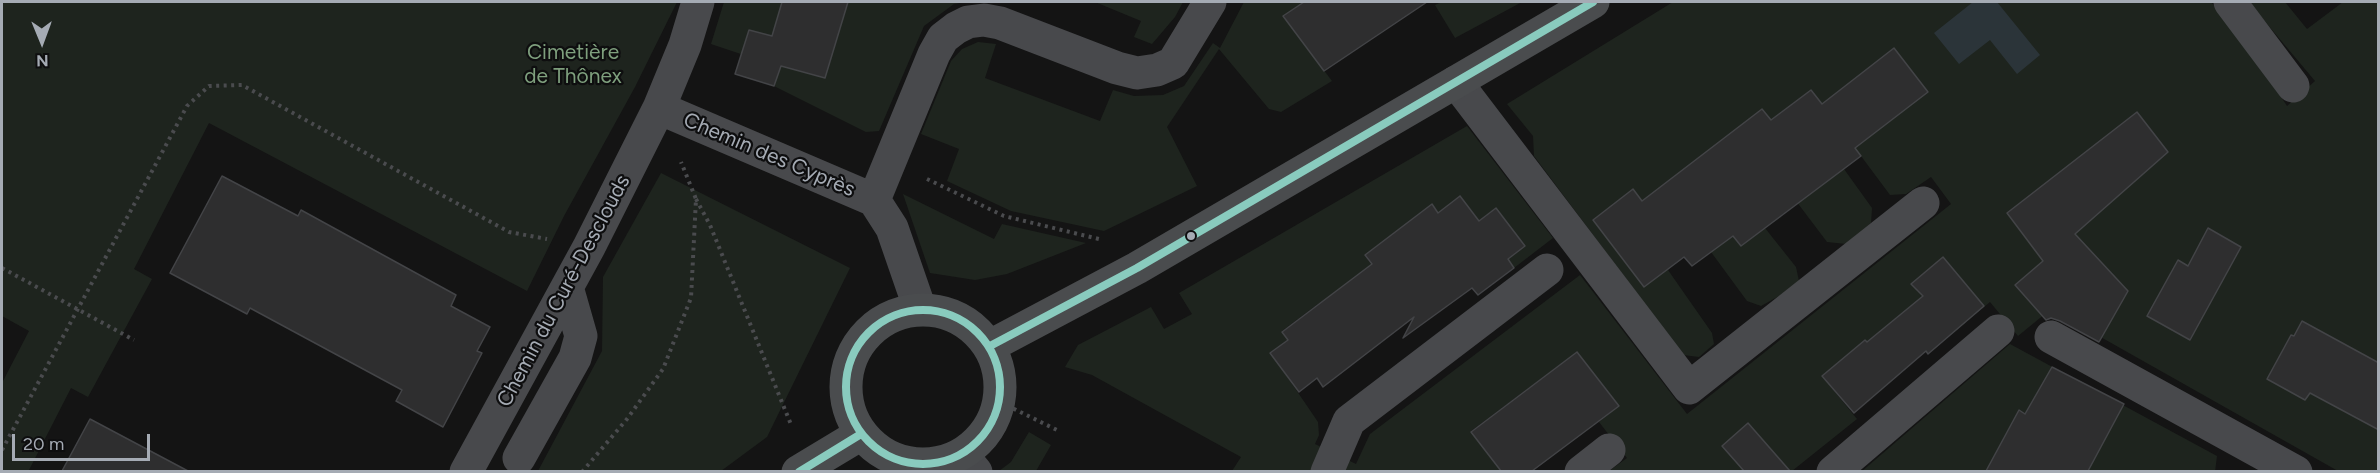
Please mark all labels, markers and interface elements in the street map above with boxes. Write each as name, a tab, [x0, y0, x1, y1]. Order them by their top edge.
north arrow	[12, 12, 72, 72]
park label: Cimetière de Thônex	[524, 40, 622, 90]
text: N	[36, 51, 49, 70]
street label: Chemin des Cyprès	[680, 108, 858, 202]
street label: Chemin du Curé-Desclouds	[492, 171, 636, 411]
unlabelled marker	[1185, 230, 1197, 242]
scale bar	[15, 422, 153, 460]
text: 20 m	[23, 433, 64, 455]

